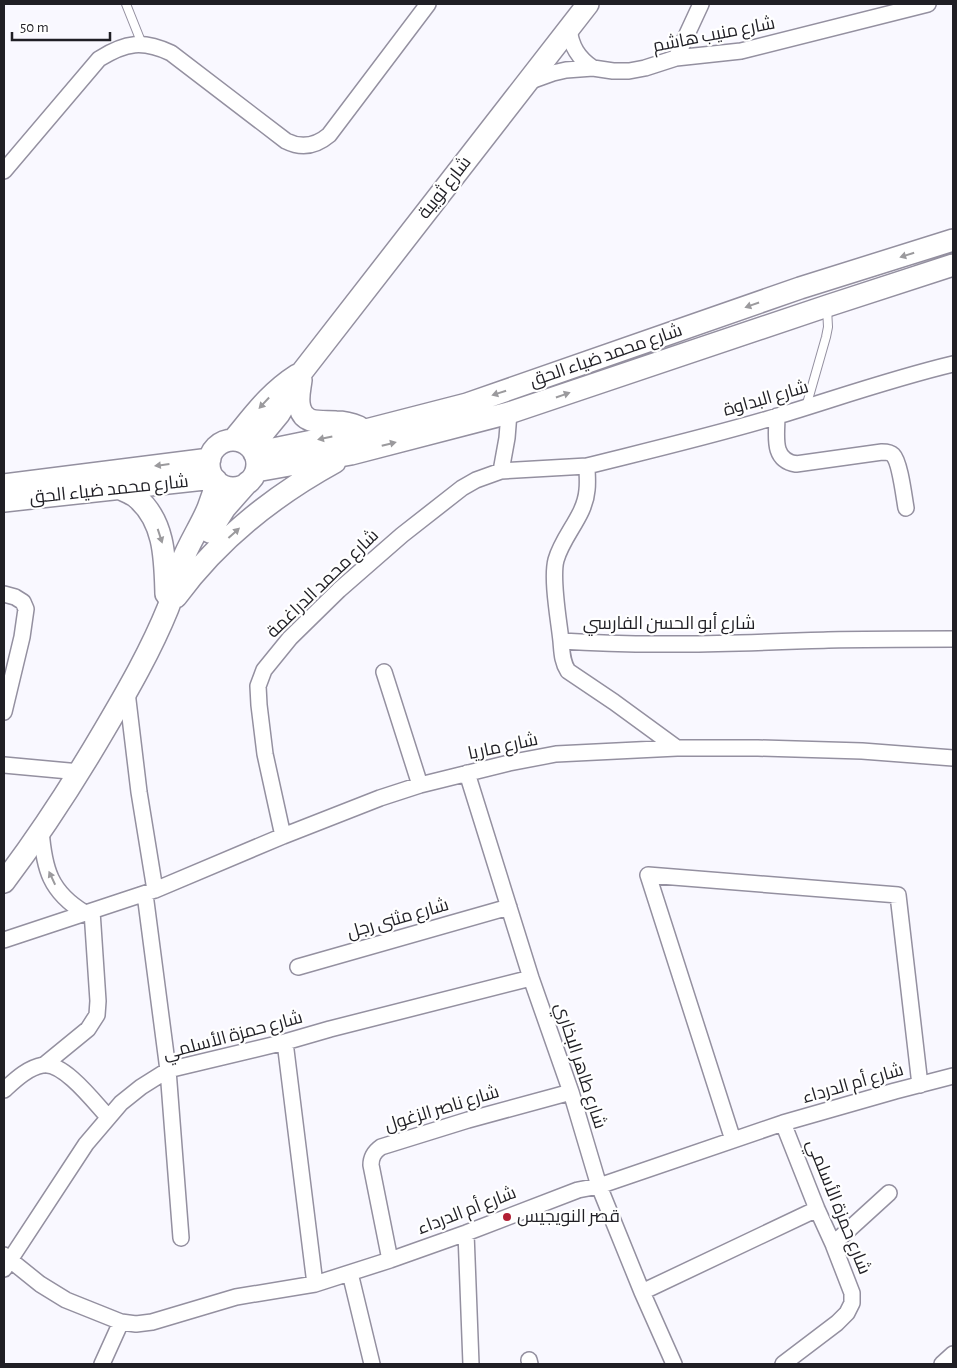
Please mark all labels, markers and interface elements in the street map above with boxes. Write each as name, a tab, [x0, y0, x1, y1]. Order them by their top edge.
scale bar	[12, 10, 110, 42]
street label: شارع منيب هاشم	[651, 13, 777, 58]
text: 50 m	[20, 20, 49, 35]
street label: شارع ثويبة	[414, 153, 476, 224]
one-way arrow	[899, 252, 914, 259]
one-way arrow	[744, 301, 759, 309]
street label: شارع محمد ضياء الحق	[527, 321, 685, 392]
street label: شارع البداوة	[721, 377, 811, 422]
one-way arrow	[492, 389, 507, 397]
one-way arrow	[555, 391, 570, 398]
one-way arrow	[258, 396, 270, 408]
one-way arrow	[318, 434, 333, 442]
one-way arrow	[382, 440, 397, 448]
one-way arrow	[153, 461, 169, 469]
street label: شارع محمد ضياء الحق	[28, 472, 190, 509]
street label: شارع محمد الدراغمة	[263, 526, 384, 643]
one-way arrow	[228, 527, 240, 539]
one-way arrow	[157, 529, 165, 544]
street label: شارع أبو الحسن الفارسي	[583, 612, 755, 636]
street label: شارع ماريا	[466, 730, 540, 765]
one-way arrow	[48, 871, 56, 885]
street label: شارع مثنى رجل	[345, 895, 451, 944]
street label: شارع طاهر البخاري	[547, 1000, 610, 1132]
street label: شارع حمزة الأسلمي	[161, 1008, 306, 1067]
street label: شارع أم الدرداء	[800, 1058, 906, 1109]
street label: شارع ناصر الزغول	[382, 1082, 502, 1137]
street label: شارع حمزة الأسلمي	[799, 1137, 874, 1279]
street label: شارع أم الدرداء	[414, 1181, 520, 1240]
place label: قصر النويجيس	[517, 1208, 620, 1227]
marker: قصر النويجيس	[501, 1211, 513, 1223]

